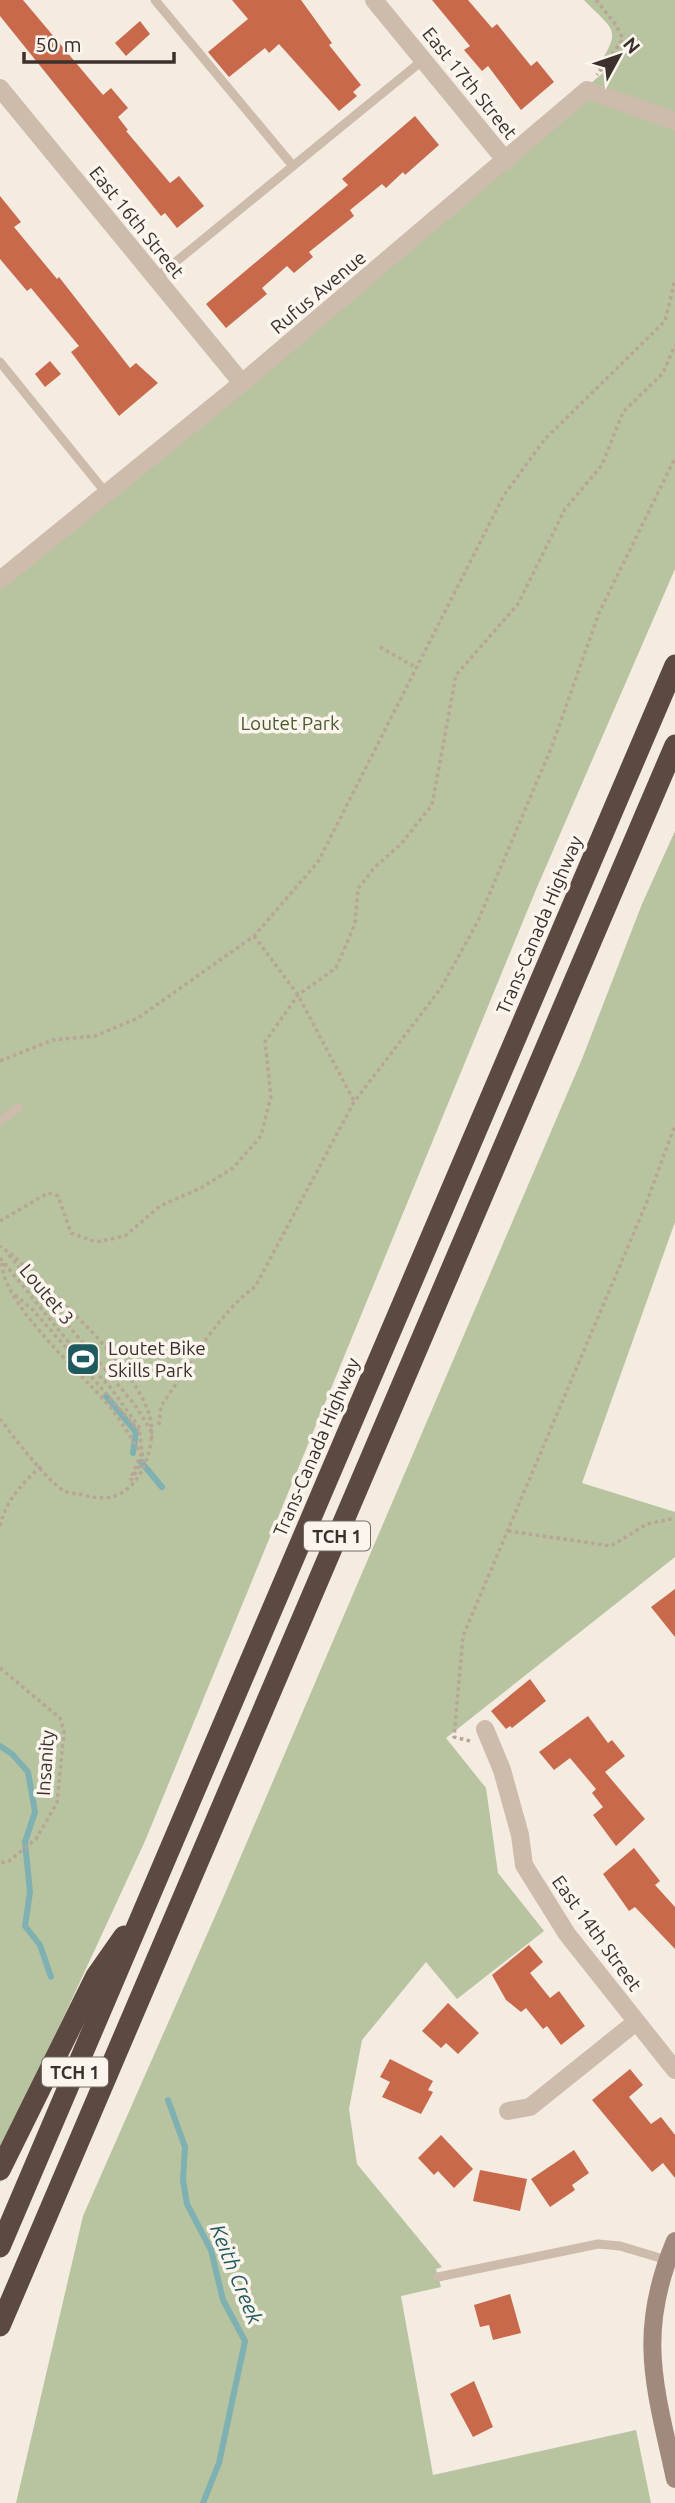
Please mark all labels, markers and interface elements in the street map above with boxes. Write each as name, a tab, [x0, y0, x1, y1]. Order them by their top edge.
scale bar	[24, 21, 175, 65]
north arrow	[584, 21, 654, 91]
street label: East 17th Street	[418, 23, 522, 144]
text: 50 m	[35, 32, 82, 56]
text: N	[619, 33, 645, 58]
street label: East 16th Street	[85, 162, 189, 283]
street label: Rufus Avenue	[266, 246, 370, 338]
park label: Loutet Park	[240, 712, 340, 734]
street label: Trans-Canada Highway	[491, 832, 587, 1018]
street label: Loutet 3	[15, 1259, 79, 1329]
place label: Loutet Bike Skills Park	[108, 1337, 206, 1381]
sports icon: Loutet Bike Skills Park	[64, 1340, 102, 1378]
street label: Trans-Canada Highway	[268, 1354, 364, 1540]
road number: TCH 1	[304, 1521, 370, 1550]
street label: Insanity	[32, 1729, 58, 1797]
street label: East 14th Street	[548, 1871, 647, 1996]
road number: TCH 1	[42, 2058, 108, 2086]
water label: Keith Creek	[206, 2220, 268, 2328]

